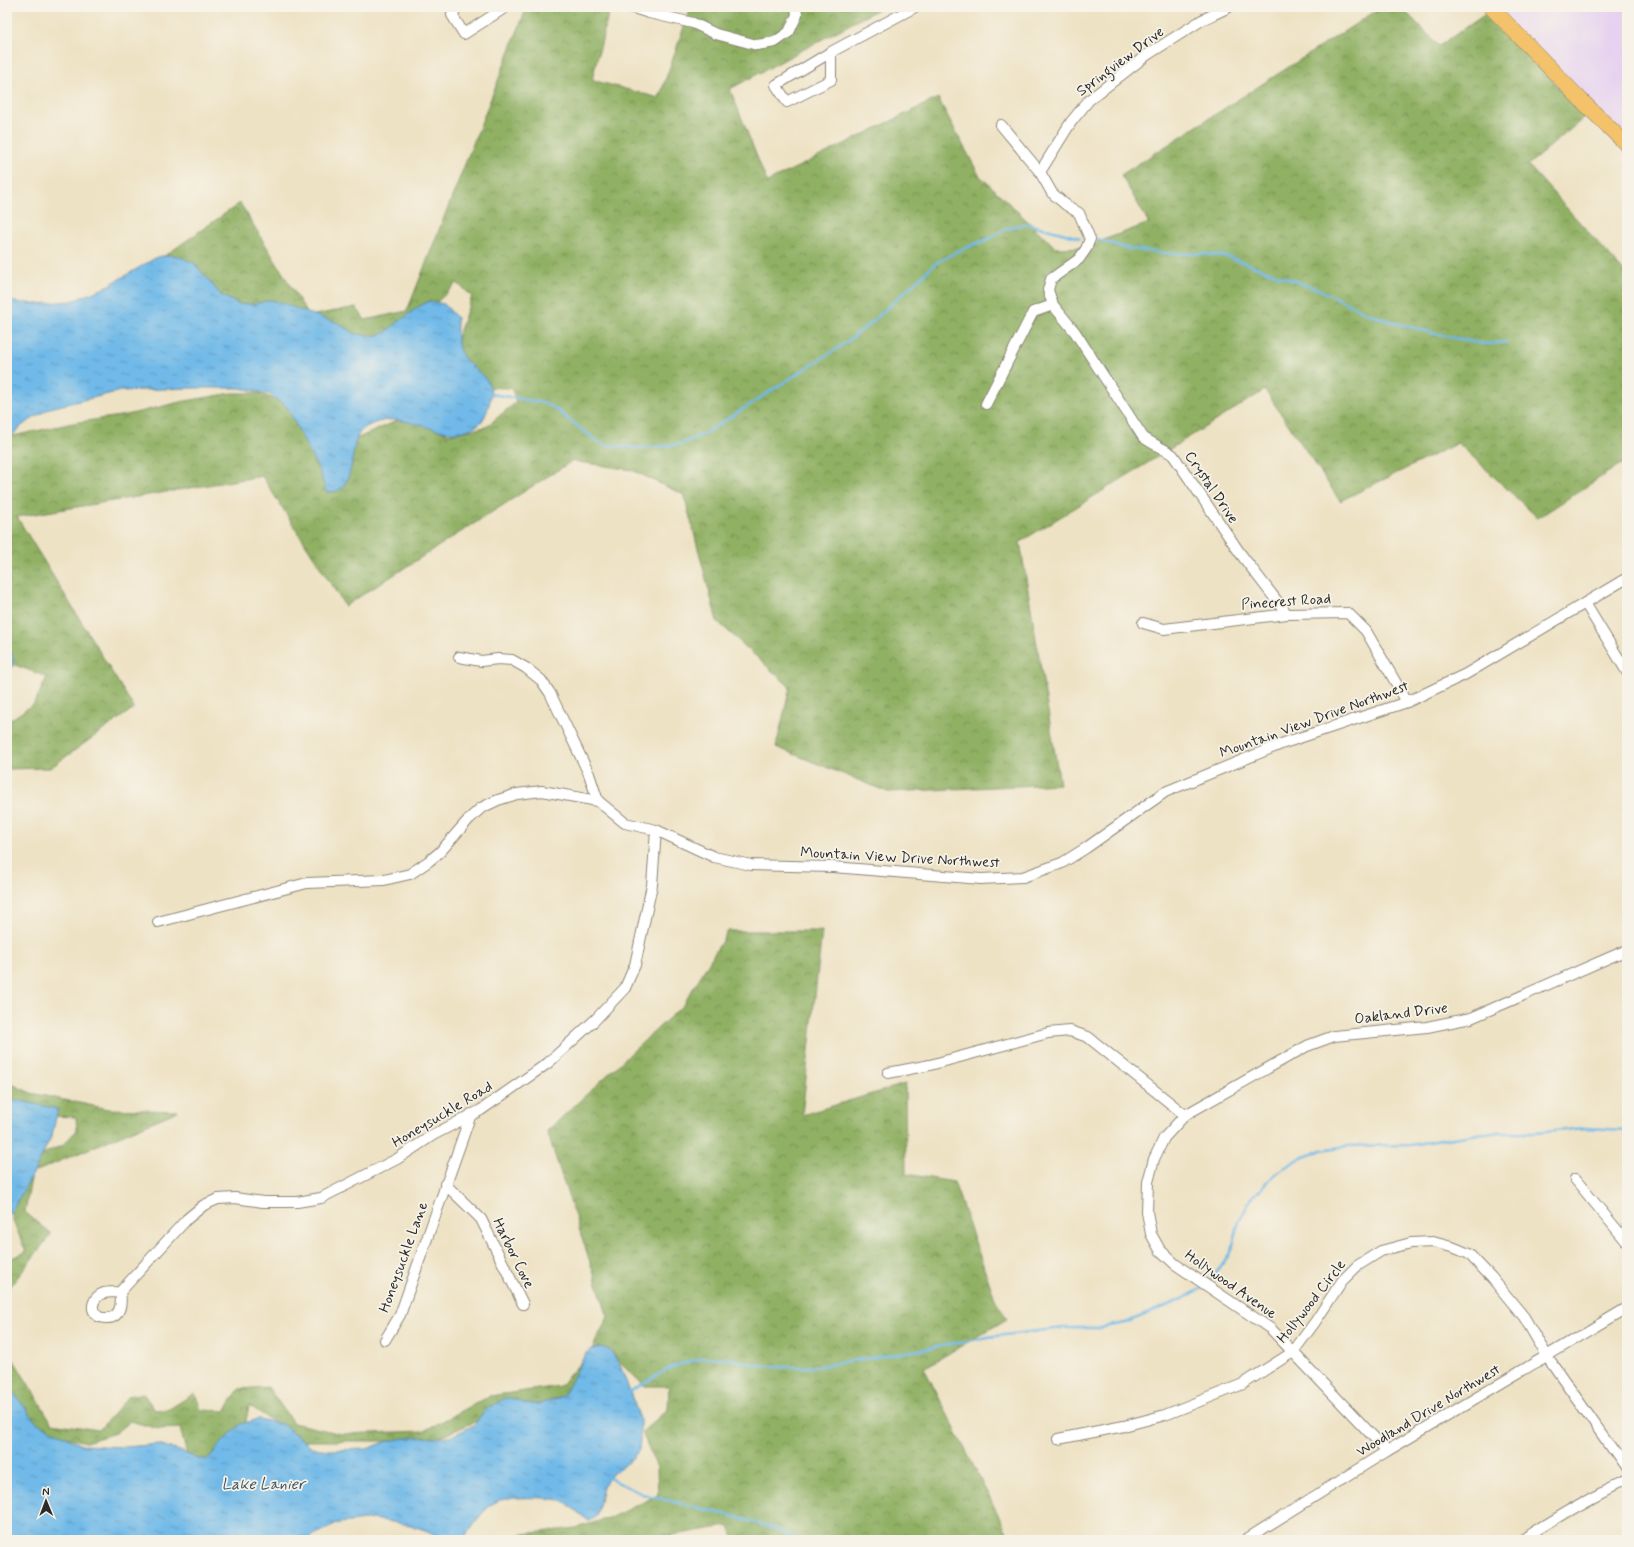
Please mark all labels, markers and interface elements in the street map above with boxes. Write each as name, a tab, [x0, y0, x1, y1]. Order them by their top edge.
street label: Springview Drive	[1073, 22, 1169, 102]
street label: Crystal Drive	[1180, 447, 1243, 528]
street label: Pinecrest Road	[1241, 589, 1332, 615]
street label: Mountain View Drive Northwest	[1217, 676, 1412, 764]
street label: Mountain View Drive Northwest	[800, 843, 1001, 873]
street label: Oakland Drive	[1353, 998, 1449, 1030]
street label: Honeysuckle Road	[388, 1077, 497, 1153]
street label: Honeysuckle Lane	[375, 1199, 433, 1316]
street label: Harbor Cove	[487, 1215, 539, 1292]
street label: Hollywood Avenue	[1180, 1246, 1280, 1324]
street label: Hollywood Circle	[1273, 1256, 1351, 1348]
street label: Woodland Drive Northwest	[1353, 1360, 1505, 1462]
water label: Lake Lanier	[221, 1474, 307, 1495]
north arrow	[26, 1481, 66, 1521]
text: N	[42, 1485, 50, 1499]

